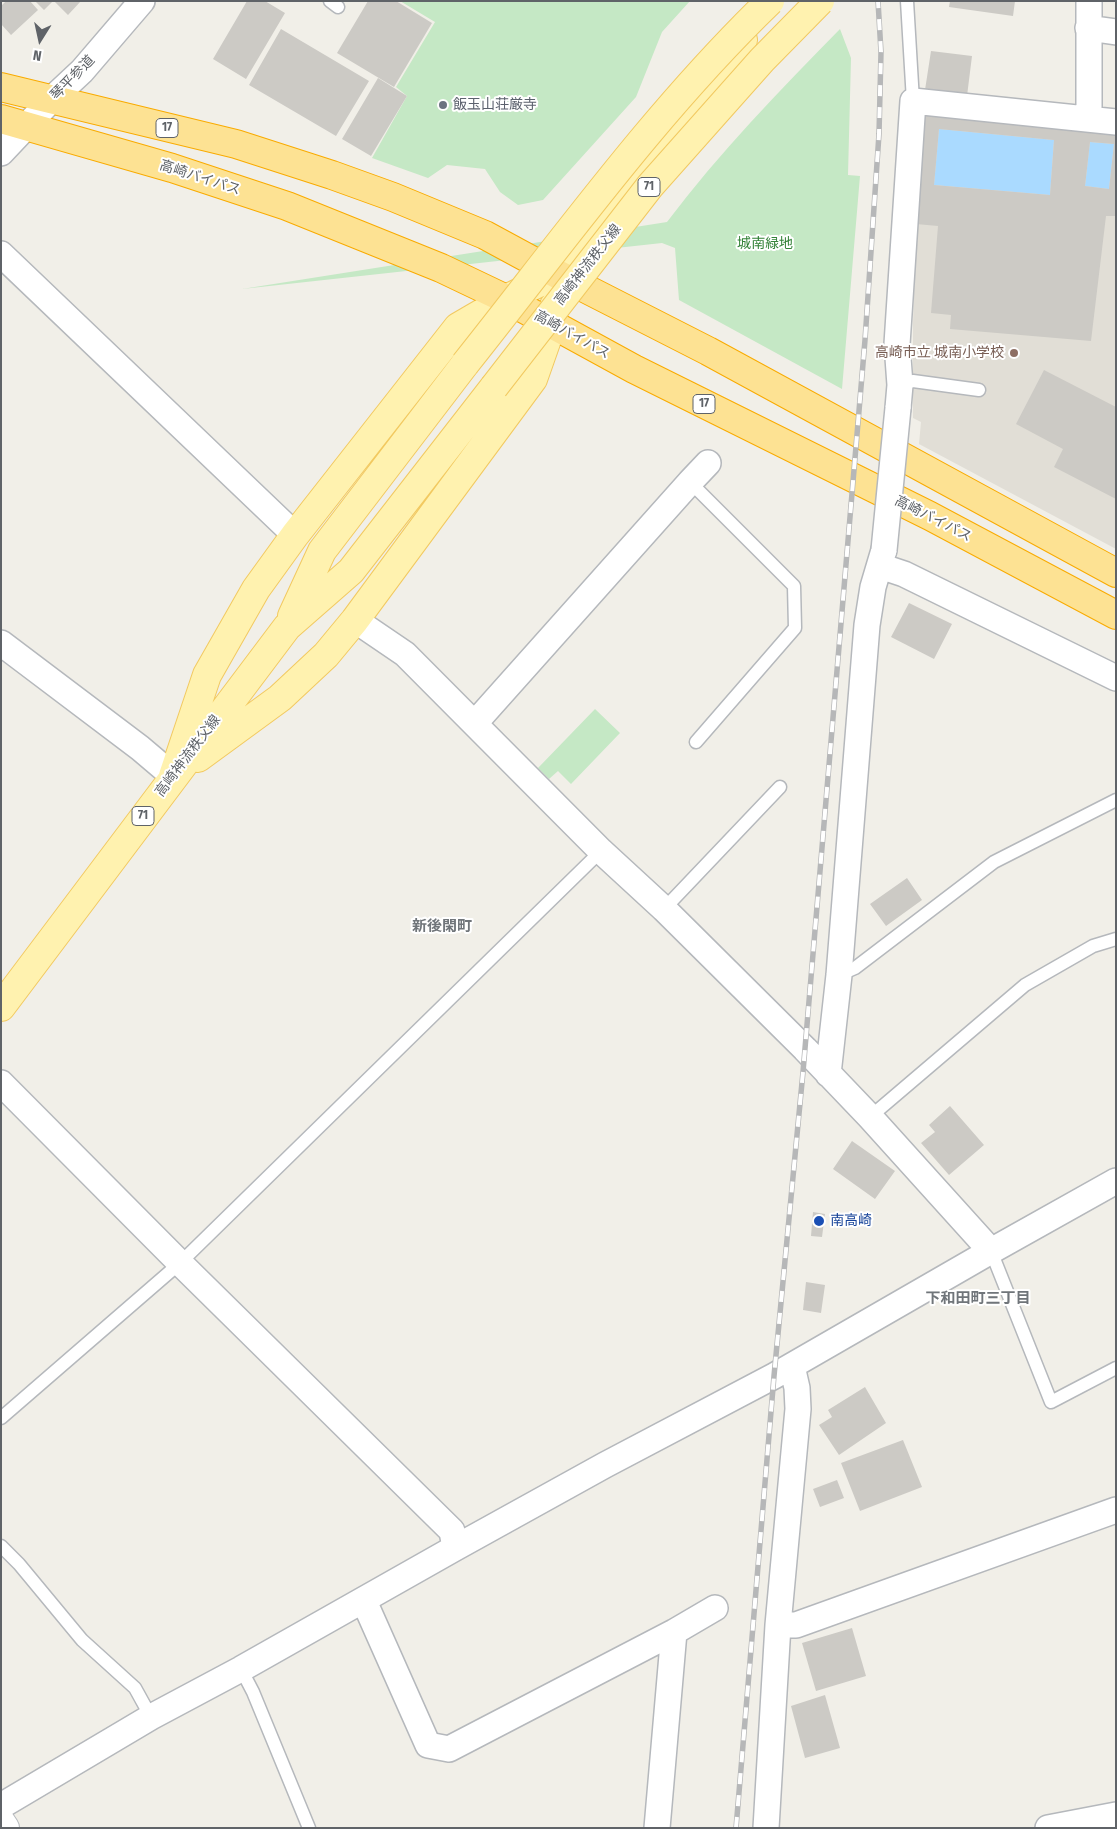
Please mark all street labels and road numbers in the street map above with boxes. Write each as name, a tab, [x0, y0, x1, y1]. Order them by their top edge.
street label: 琴平参道	[48, 52, 98, 104]
road number: 17	[156, 119, 178, 138]
street label: 高崎バイパス	[157, 157, 243, 199]
road number: 71	[638, 178, 660, 196]
street label: 高崎神流秩父線	[551, 221, 625, 309]
street label: 高崎バイパス	[531, 307, 613, 363]
road number: 17	[693, 394, 715, 414]
street label: 高崎バイパス	[892, 492, 974, 546]
street label: 高崎神流秩父線	[152, 712, 224, 800]
road number: 71	[132, 806, 154, 826]

